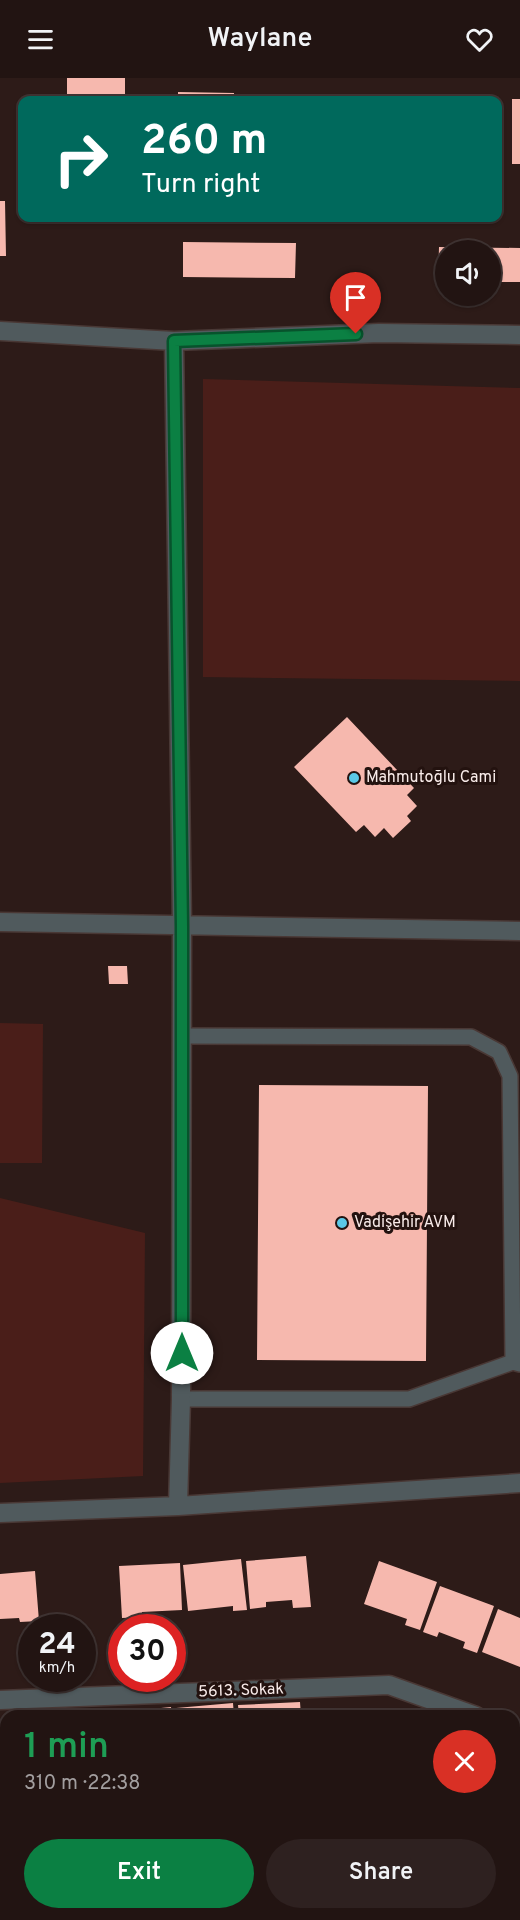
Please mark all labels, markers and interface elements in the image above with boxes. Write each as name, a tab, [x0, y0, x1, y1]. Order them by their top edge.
text: Waylane	[208, 22, 312, 56]
icon: menu	[24, 23, 57, 56]
icon: heart	[463, 23, 496, 56]
text: 260 m	[141, 116, 267, 169]
icon: right	[42, 120, 120, 198]
text: Turn right	[141, 168, 260, 202]
map controls	[435, 240, 501, 306]
button: sound	[435, 240, 501, 306]
pin	[330, 272, 381, 334]
icon: arrive	[339, 281, 372, 314]
place label: Mahmutoğlu Cami	[366, 768, 496, 788]
marker: Mahmutoğlu Cami	[347, 771, 361, 785]
place label: Vadişehir AVM	[354, 1213, 456, 1233]
marker: Vadişehir AVM	[335, 1216, 349, 1230]
position arrow	[150, 1321, 214, 1385]
speed limit sign: 30	[108, 1614, 186, 1692]
text: 24	[38, 1627, 76, 1664]
text: km/h	[39, 1659, 75, 1678]
street label: 5613. Sokak	[198, 1680, 284, 1702]
text: 1 min	[24, 1725, 109, 1771]
button: close	[433, 1730, 496, 1793]
text: 310 m · 22:38	[24, 1771, 141, 1797]
button: Exit	[24, 1839, 254, 1908]
button: Share	[266, 1839, 496, 1908]

